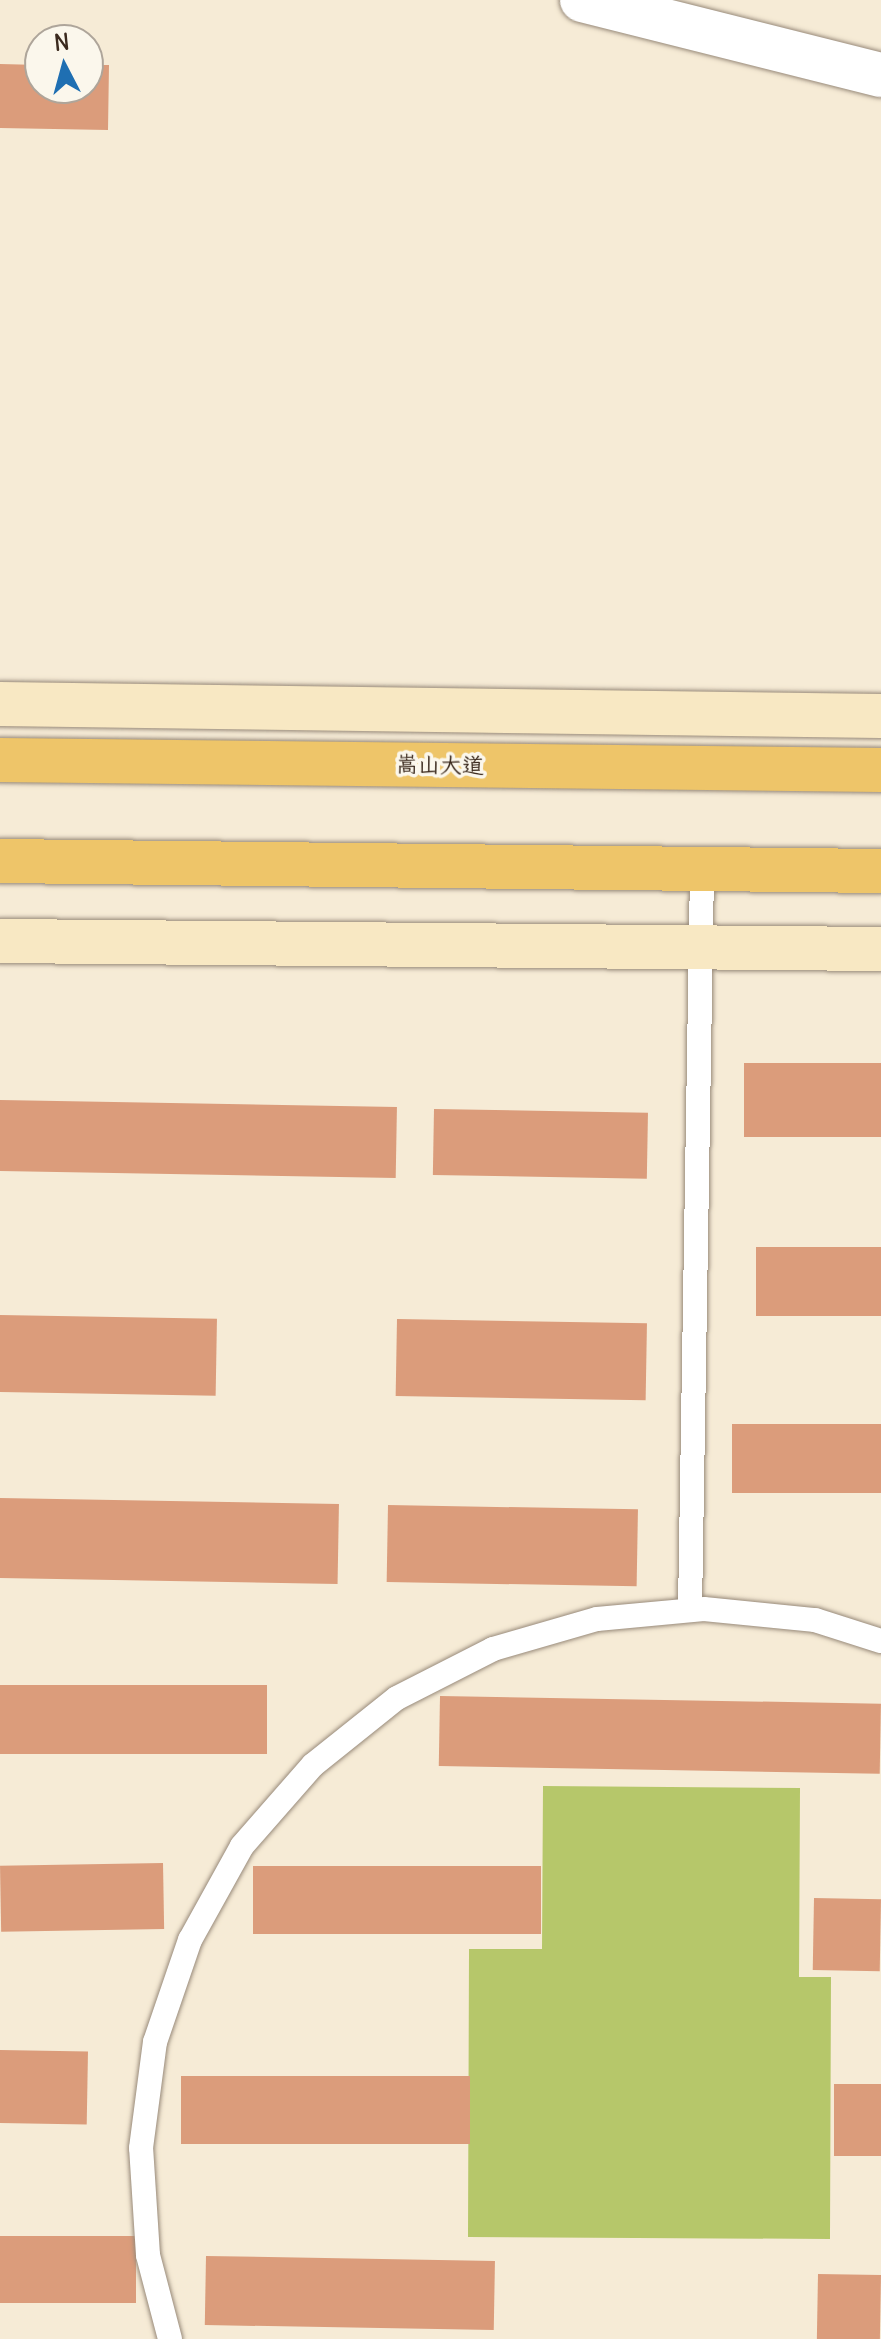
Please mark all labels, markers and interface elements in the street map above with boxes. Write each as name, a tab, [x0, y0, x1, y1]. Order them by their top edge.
north arrow	[24, 24, 104, 104]
text: N	[53, 27, 71, 57]
street label: 嵩山大道	[396, 751, 484, 779]

